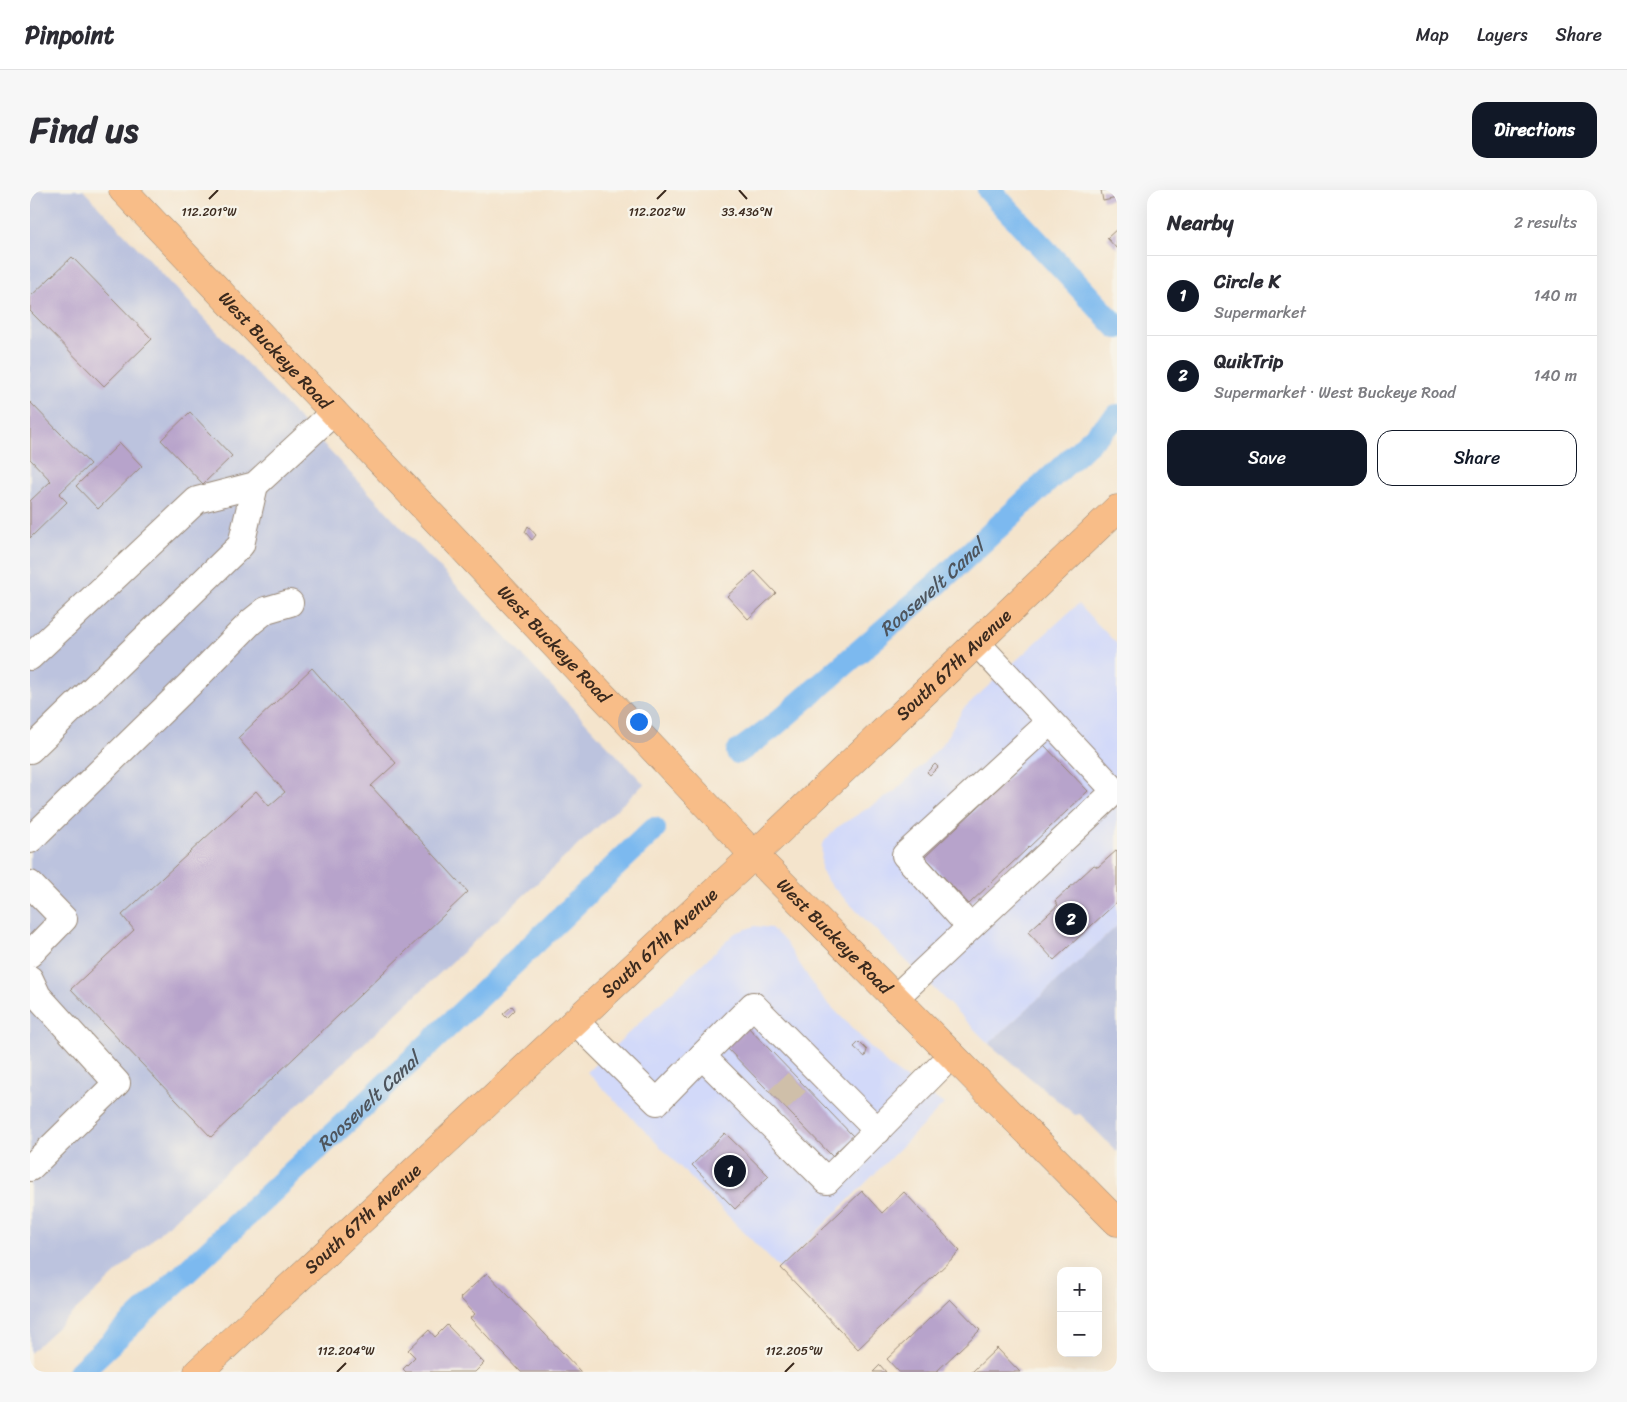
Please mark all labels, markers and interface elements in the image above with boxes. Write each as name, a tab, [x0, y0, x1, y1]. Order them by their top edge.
text: Pinpoint	[25, 14, 114, 56]
text: Map	[1416, 19, 1449, 51]
text: Layers	[1477, 19, 1528, 51]
text: Share	[1556, 19, 1602, 51]
text: Find us	[30, 99, 138, 161]
button: Directions	[1472, 102, 1597, 158]
text: 112.201°W	[182, 201, 237, 223]
text: 112.202°W	[629, 201, 686, 223]
text: 33.436°N	[721, 201, 773, 223]
text: Nearby	[1167, 204, 1233, 242]
text: 2 results	[1514, 208, 1577, 237]
text: Circle K	[1214, 265, 1280, 298]
text: 1	[1180, 281, 1186, 310]
text: 140 m	[1534, 281, 1577, 310]
street label: West Buckeye Road	[210, 283, 341, 418]
text: Supermarket	[1214, 298, 1306, 327]
text: QuikTrip	[1214, 345, 1283, 378]
text: 2	[1178, 361, 1188, 390]
text: 140 m	[1534, 361, 1577, 390]
text: Supermarket · West Buckeye Road	[1214, 378, 1456, 407]
button: Save	[1167, 430, 1367, 486]
button: Share	[1377, 430, 1577, 486]
water label: Roosevelt Canal	[871, 528, 995, 644]
street label: West Buckeye Road	[489, 577, 620, 712]
street label: South 67th Avenue	[888, 601, 1020, 729]
your location	[626, 709, 652, 735]
street label: West Buckeye Road	[769, 870, 901, 1003]
street label: South 67th Avenue	[593, 879, 726, 1006]
pin: 2	[1055, 900, 1087, 938]
water label: Roosevelt Canal	[308, 1041, 431, 1159]
pin: 1	[714, 1152, 746, 1190]
street label: South 67th Avenue	[296, 1155, 429, 1282]
map controls	[1057, 1267, 1102, 1357]
button: +	[1057, 1267, 1102, 1312]
button: −	[1057, 1312, 1102, 1357]
text: 112.204°W	[317, 1340, 375, 1362]
text: 112.205°W	[765, 1340, 823, 1362]

